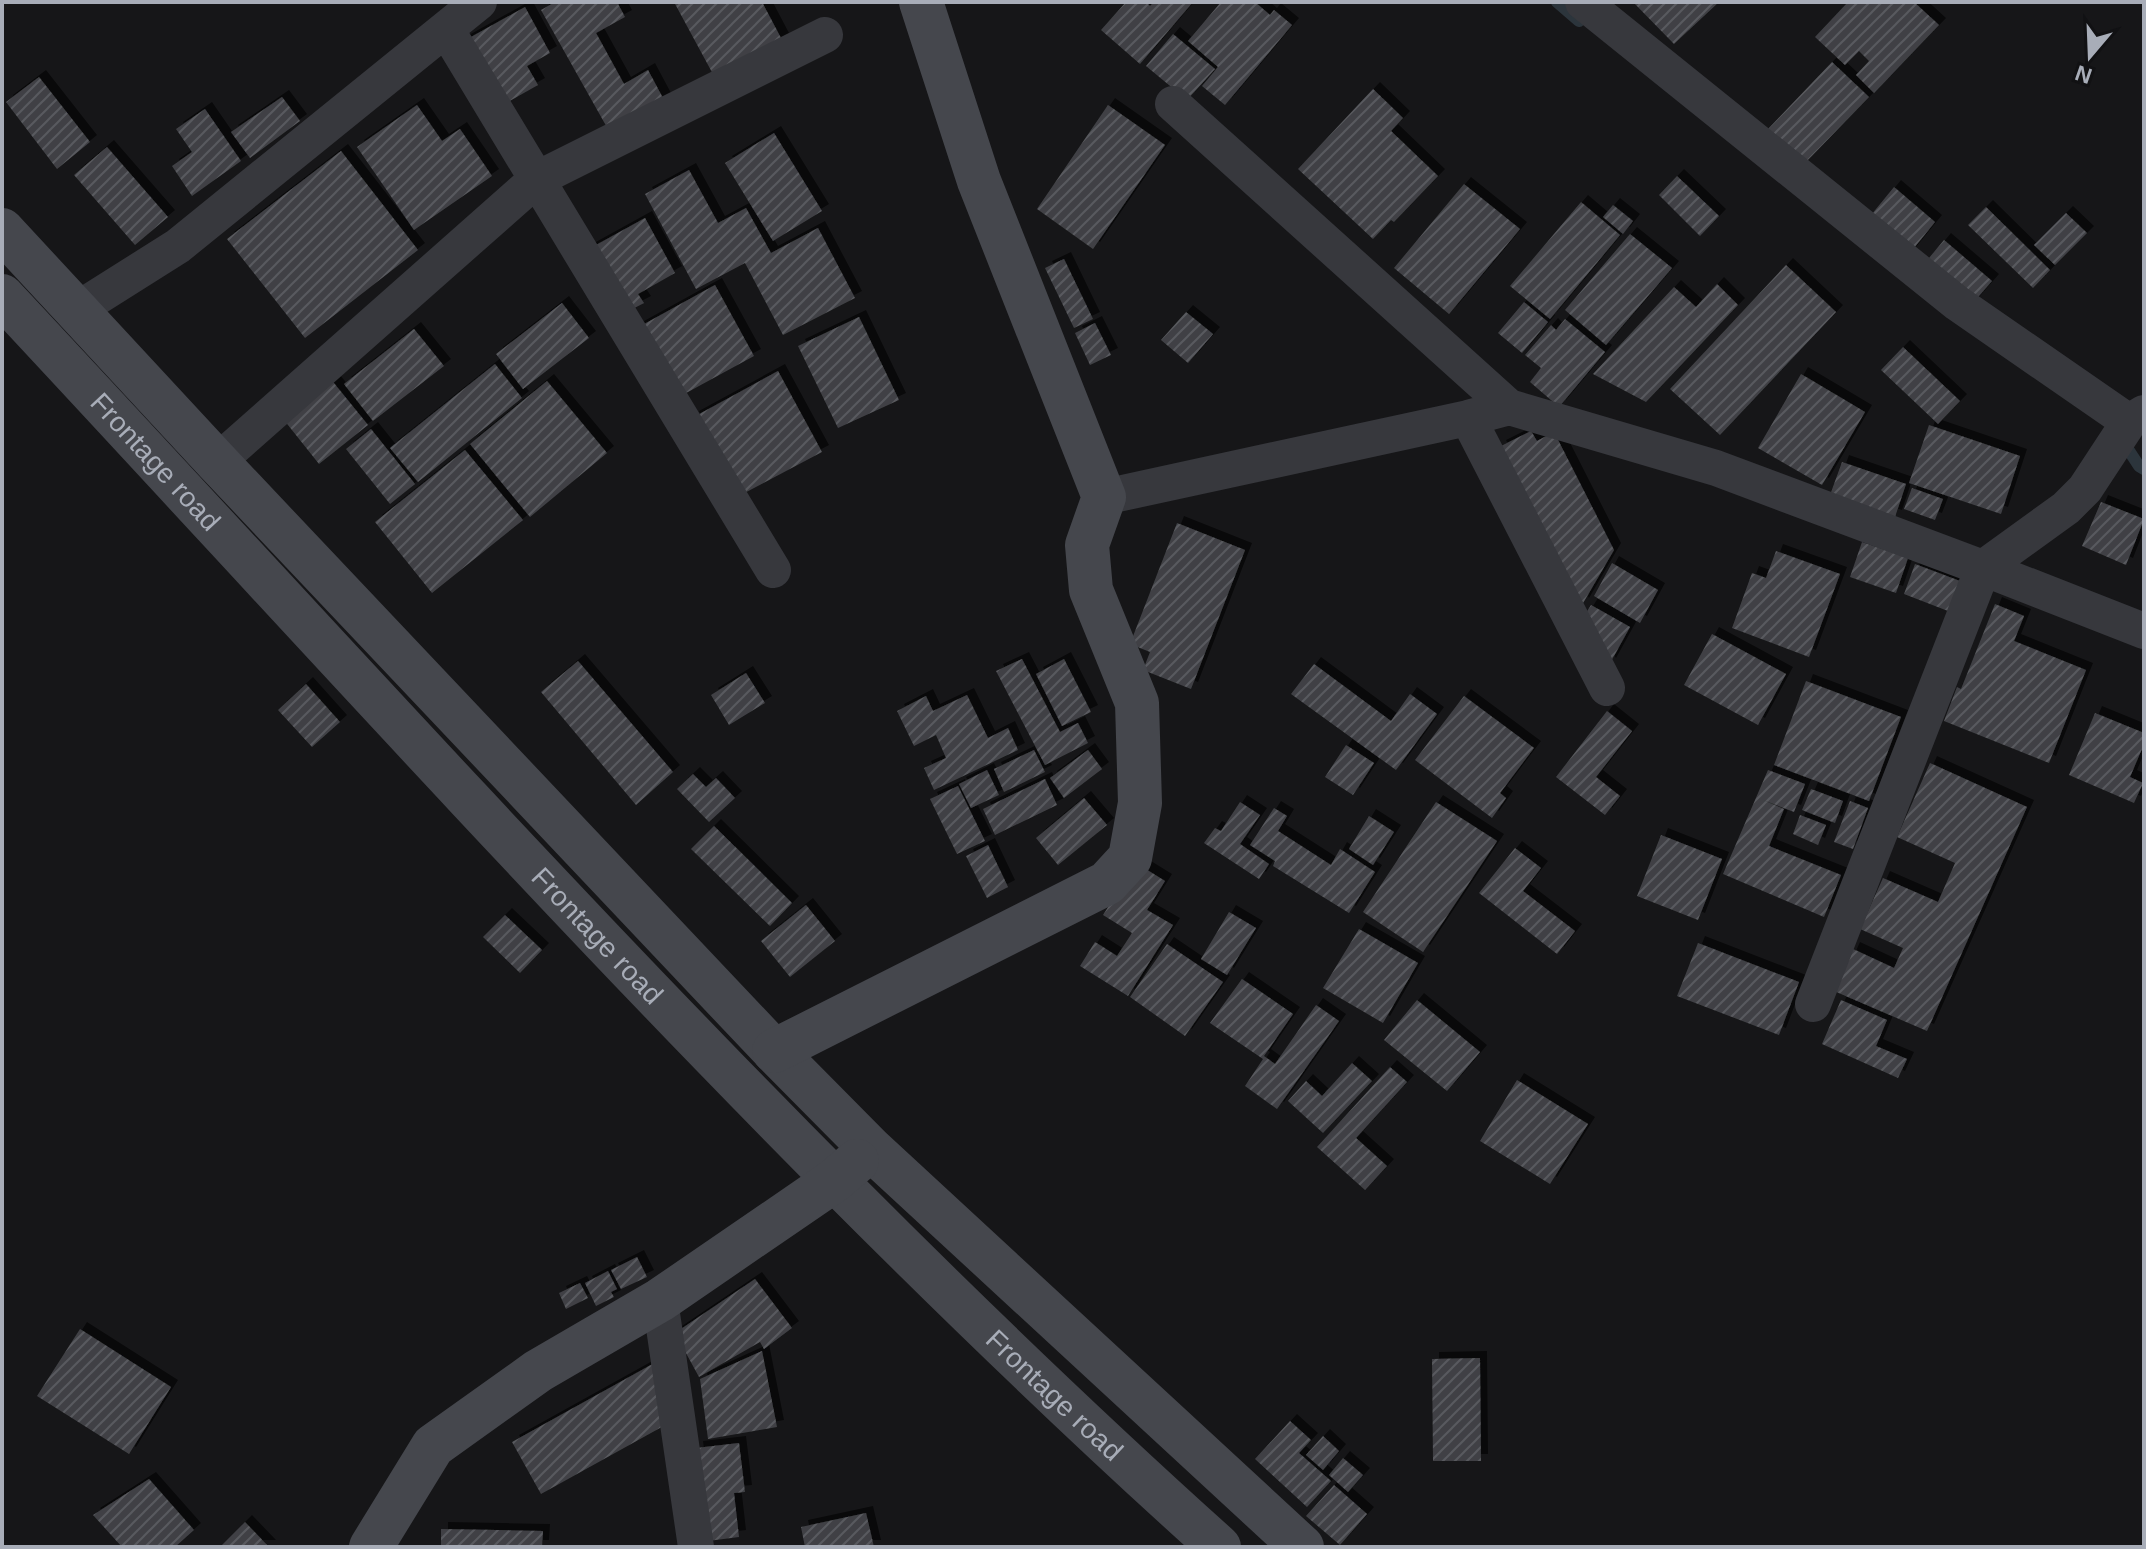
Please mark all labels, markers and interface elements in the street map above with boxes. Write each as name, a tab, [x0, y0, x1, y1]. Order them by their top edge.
north arrow	[2050, 16, 2130, 96]
text: N	[2072, 60, 2095, 89]
street label: Frontage road	[84, 387, 227, 537]
street label: Frontage road	[525, 861, 669, 1010]
street label: Frontage road	[980, 1323, 1129, 1467]

